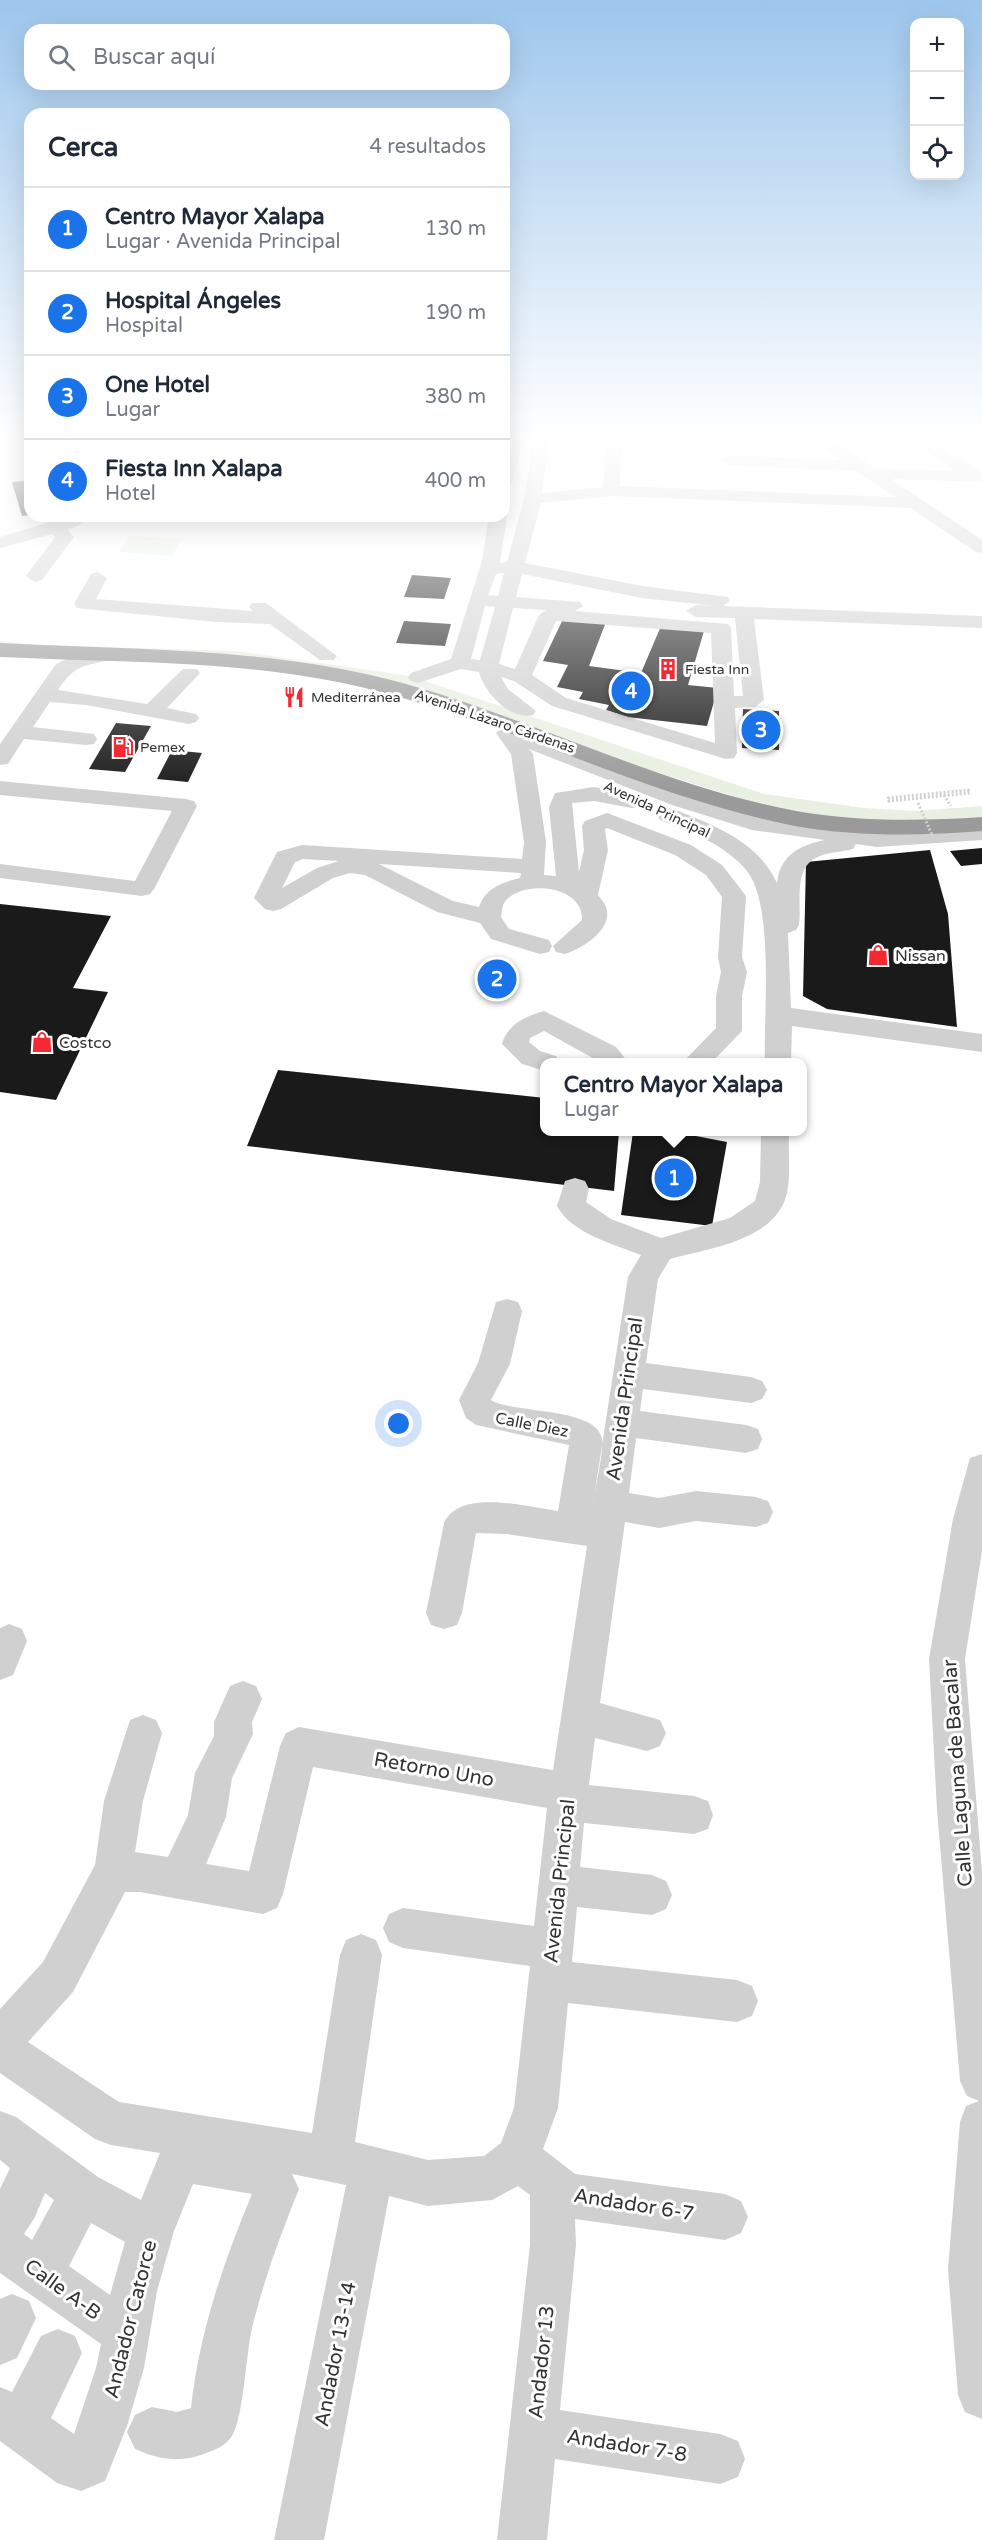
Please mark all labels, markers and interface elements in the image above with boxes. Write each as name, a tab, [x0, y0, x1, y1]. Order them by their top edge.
map controls	[910, 18, 964, 180]
button: +	[910, 18, 964, 72]
search box	[24, 24, 510, 90]
icon: search	[45, 41, 78, 74]
text: Buscar aquí	[93, 44, 215, 70]
button: −	[910, 72, 964, 126]
button: locate	[910, 126, 964, 180]
text: Cerca	[48, 132, 118, 163]
text: 4 resultados	[370, 135, 486, 159]
text: Centro Mayor Xalapa	[105, 204, 325, 230]
text: 1	[61, 217, 74, 241]
text: 130 m	[425, 217, 486, 241]
text: Lugar · Avenida Principal	[105, 230, 341, 254]
text: Hospital Ángeles	[105, 288, 281, 314]
text: 2	[61, 301, 74, 325]
text: 190 m	[425, 301, 486, 325]
text: Hospital	[105, 314, 183, 338]
text: One Hotel	[105, 372, 210, 398]
text: 3	[61, 385, 74, 409]
text: 380 m	[425, 385, 486, 409]
text: Lugar	[105, 398, 160, 422]
text: Fiesta Inn Xalapa	[105, 456, 283, 482]
text: 4	[61, 469, 74, 493]
text: 400 m	[425, 469, 486, 493]
text: Hotel	[105, 482, 156, 506]
building icon: Fiesta Inn	[656, 657, 680, 681]
place label: Fiesta Inn	[685, 661, 749, 678]
pin: 4	[612, 668, 650, 714]
restaurant icon: Mediterránea	[282, 685, 306, 709]
street label: Avenida Lázaro Cárdenas	[413, 686, 577, 757]
place label: Mediterránea	[311, 689, 401, 706]
pin: 3	[742, 708, 780, 752]
fuel station icon: Pemex	[111, 735, 135, 759]
place label: Pemex	[140, 739, 185, 756]
street label: Avenida Principal	[601, 777, 713, 842]
shop icon: Nissan	[866, 943, 890, 967]
place label: Nissan	[895, 946, 946, 966]
pin: 2	[478, 956, 516, 1002]
shop icon: Costco	[30, 1030, 54, 1054]
place label: Costco	[59, 1033, 111, 1053]
popup	[540, 1058, 807, 1136]
text: Centro Mayor Xalapa	[564, 1072, 783, 1098]
text: Lugar	[564, 1098, 619, 1122]
pin: 1	[654, 1156, 694, 1200]
street label: Avenida Principal	[602, 1316, 648, 1482]
street label: Calle Diez	[493, 1408, 570, 1442]
your location	[384, 1409, 413, 1438]
street label: Calle Laguna de Bacalar	[938, 1658, 978, 1887]
street label: Retorno Uno	[372, 1748, 496, 1792]
street label: Avenida Principal	[539, 1798, 581, 1964]
street label: Andador 6-7	[572, 2184, 696, 2226]
street label: Andador Catorce	[100, 2238, 162, 2401]
street label: Calle A-B	[20, 2254, 105, 2325]
street label: Andador 13-14	[310, 2280, 362, 2429]
street label: Andador 13	[524, 2304, 560, 2420]
street label: Andador 7-8	[565, 2425, 689, 2467]

